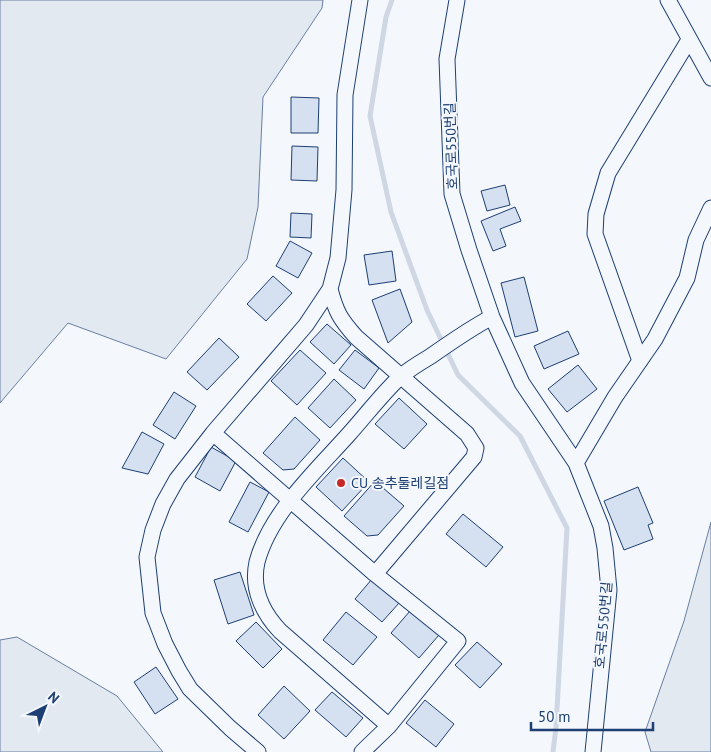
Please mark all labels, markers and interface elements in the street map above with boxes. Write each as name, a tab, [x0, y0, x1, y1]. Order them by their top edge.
street label: 호국로550번길	[440, 102, 462, 190]
place label: CU 송추둘레길점	[351, 474, 449, 492]
marker: CU 송추둘레길점	[335, 477, 347, 489]
street label: 호국로550번길	[590, 581, 616, 669]
north arrow	[20, 682, 70, 732]
text: N	[44, 688, 63, 707]
scale bar	[531, 700, 654, 732]
text: 50 m	[538, 707, 571, 726]

